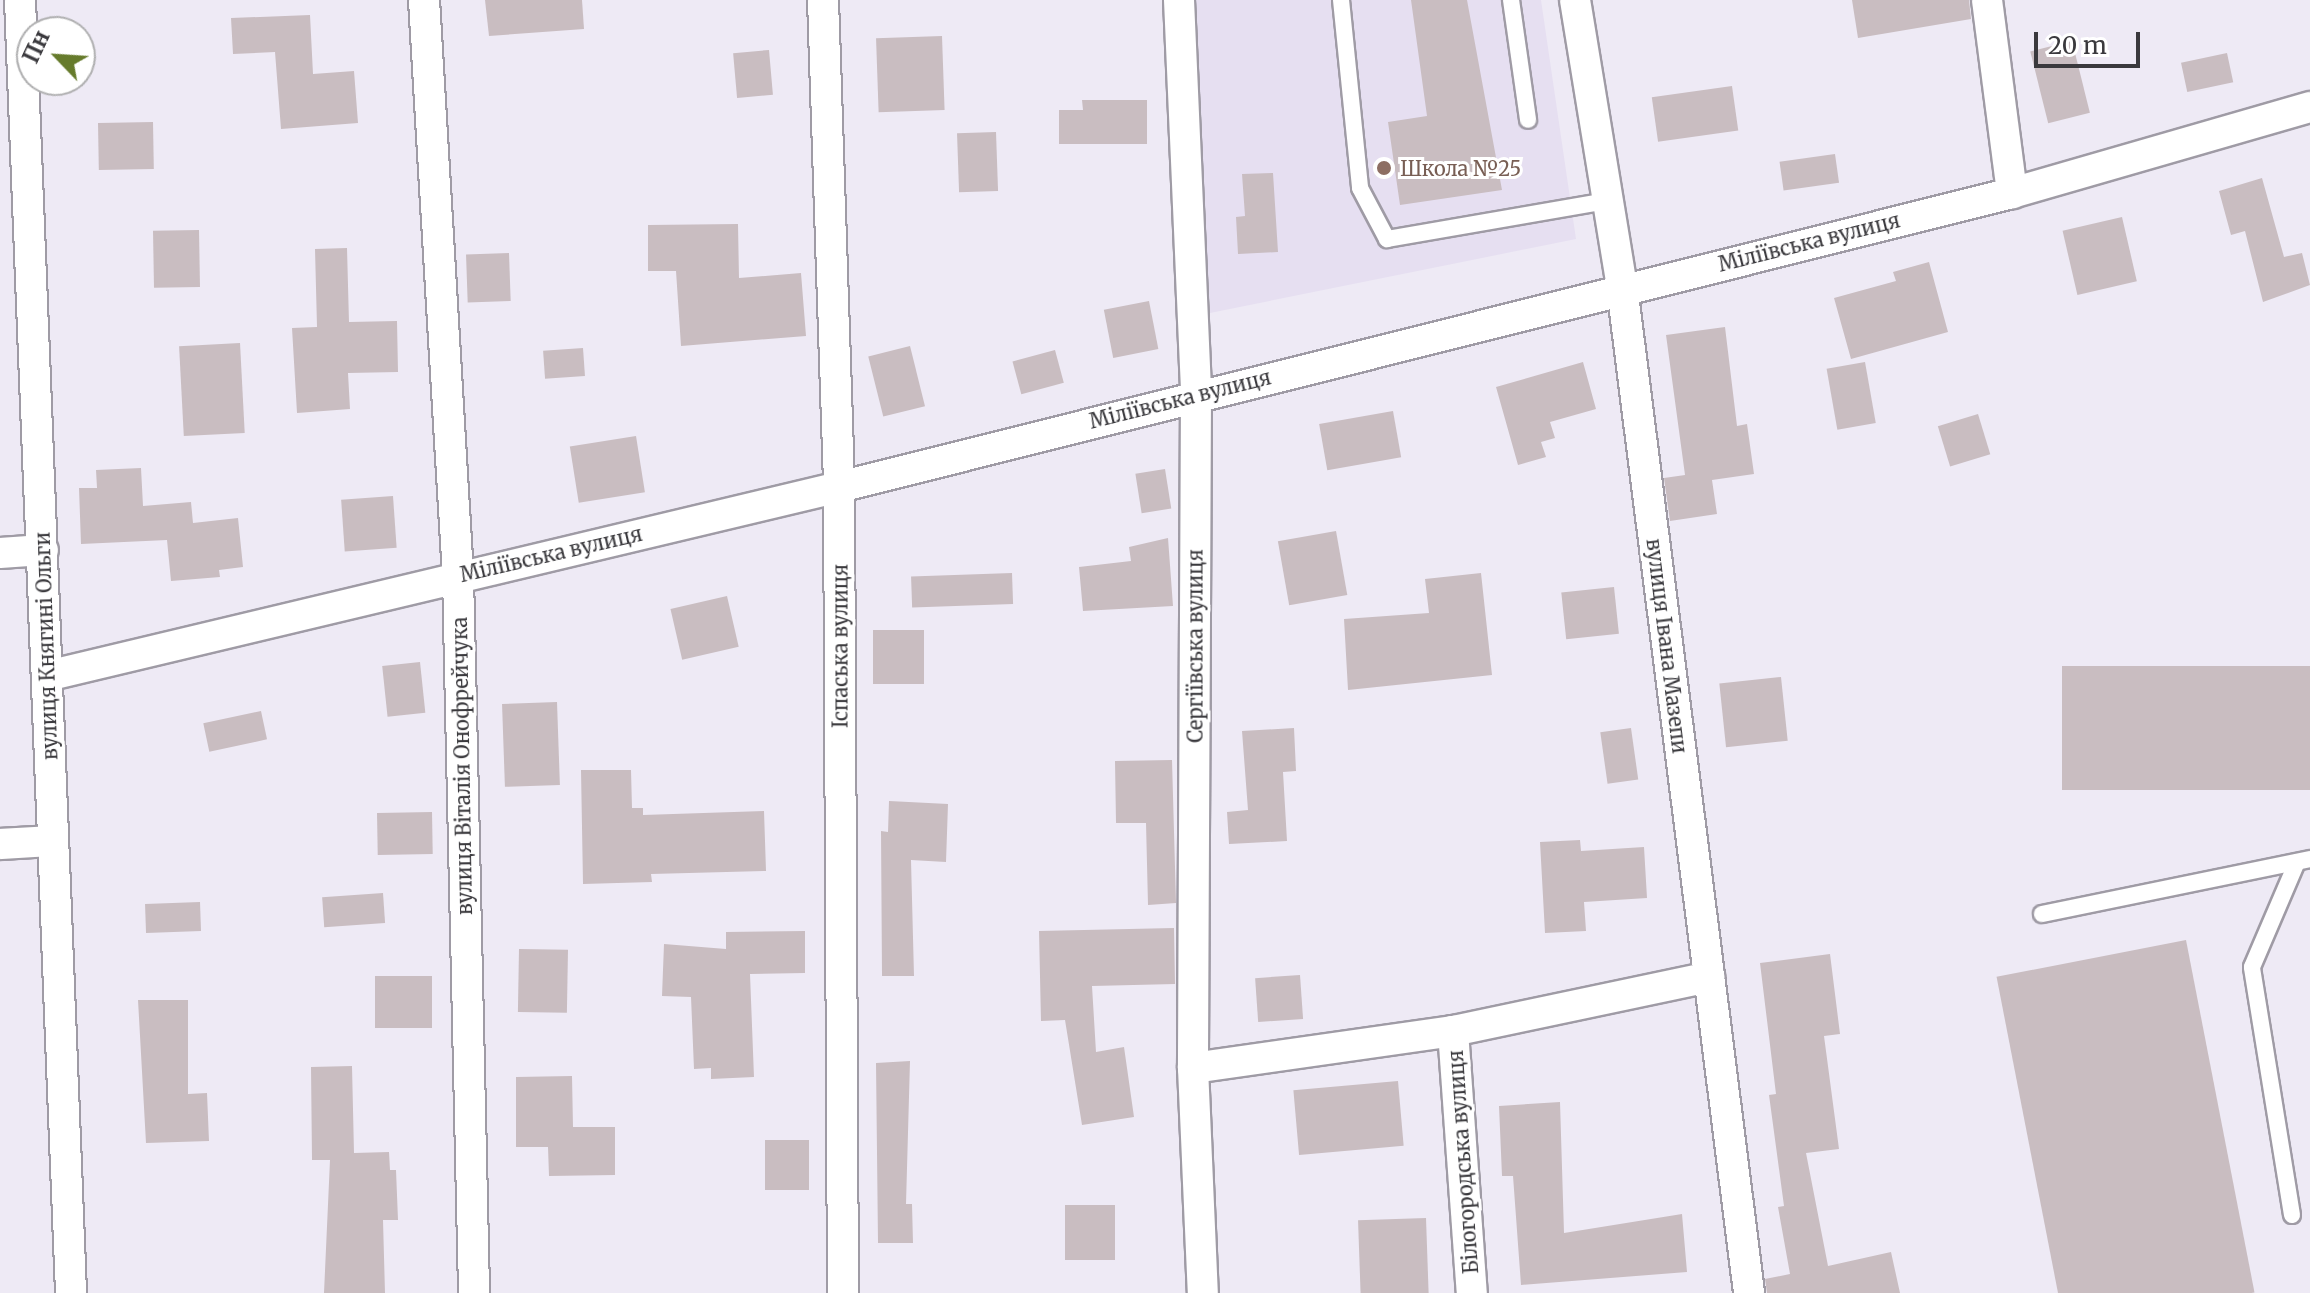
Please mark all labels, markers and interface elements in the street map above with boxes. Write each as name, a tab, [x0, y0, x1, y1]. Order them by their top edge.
north arrow	[16, 16, 96, 96]
scale bar	[2038, 16, 2144, 66]
text: Пн	[16, 26, 56, 68]
text: 20 m	[2048, 30, 2107, 61]
place label: Школа №25	[1400, 156, 1521, 180]
marker: Школа №25	[1375, 159, 1393, 177]
street label: Міліївська вулиця	[1716, 208, 1902, 276]
street label: Міліївська вулиця	[1087, 365, 1273, 433]
street label: Міліївська вулиця	[458, 521, 644, 587]
street label: вулиця Княгині Ольги	[30, 531, 62, 761]
street label: вулиця Івана Мазепи	[1642, 537, 1692, 755]
street label: Сергіївська вулиця	[1183, 549, 1207, 743]
street label: Іспаська вулиця	[828, 564, 852, 728]
street label: вулиця Віталія Онофрейчука	[447, 617, 477, 915]
street label: Білогородська вулиця	[1443, 1049, 1483, 1275]

